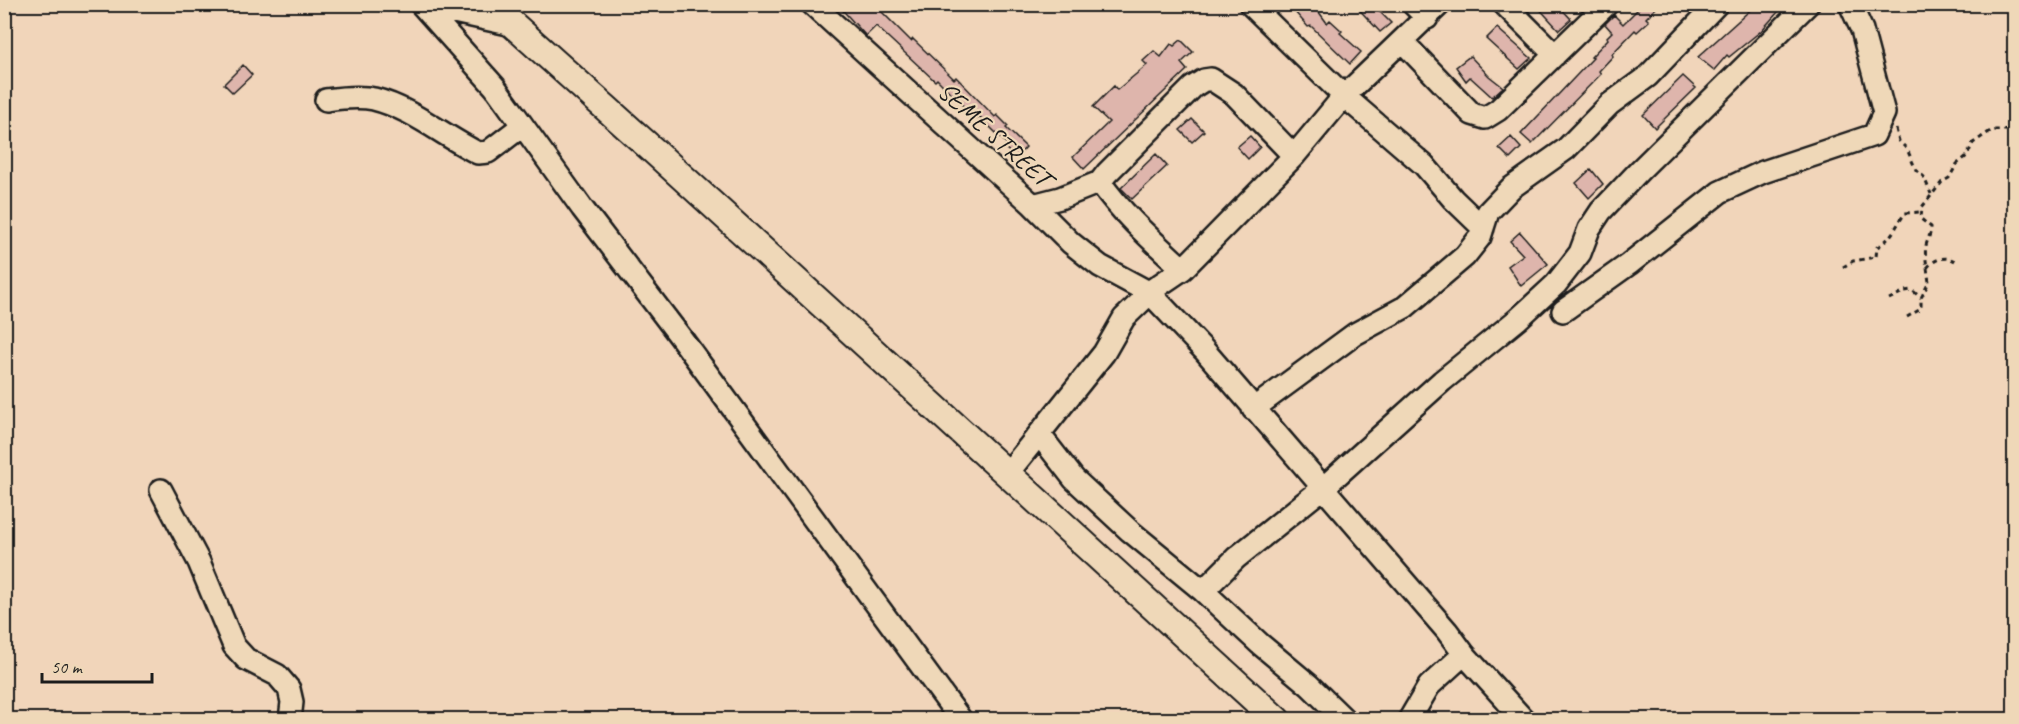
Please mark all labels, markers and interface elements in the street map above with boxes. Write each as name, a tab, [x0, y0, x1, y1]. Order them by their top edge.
street label: SEME STREET	[931, 75, 1064, 199]
scale bar	[42, 646, 152, 684]
text: 50 m	[51, 656, 84, 678]

